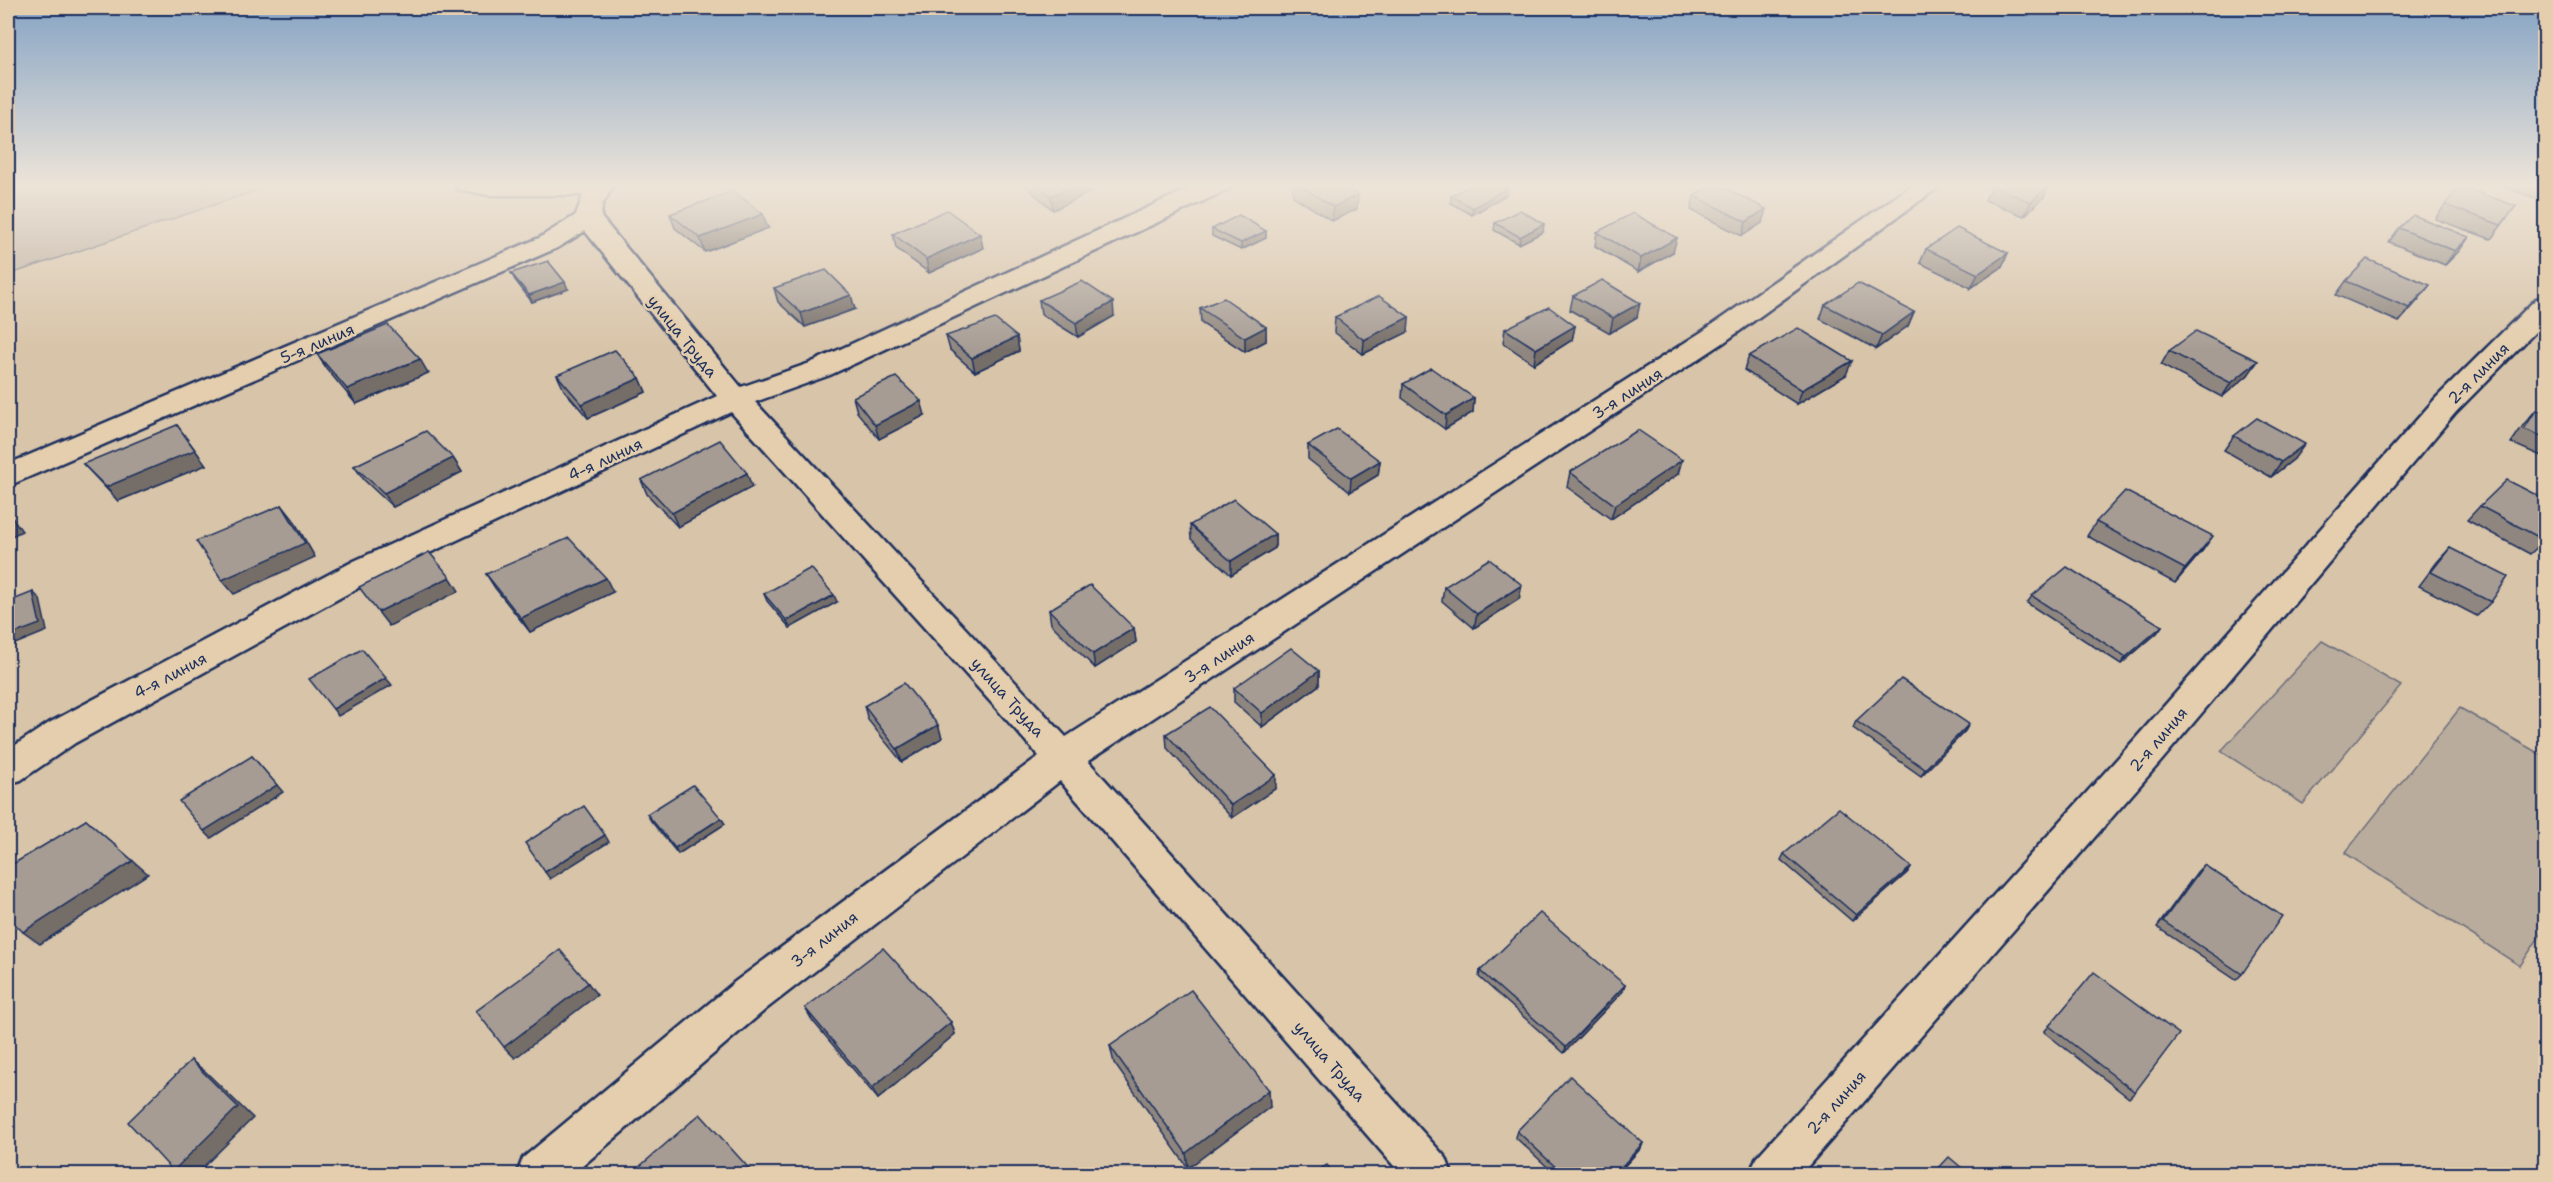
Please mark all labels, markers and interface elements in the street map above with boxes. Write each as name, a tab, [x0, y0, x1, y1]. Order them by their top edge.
street label: улица Труда	[643, 291, 722, 382]
street label: 5-я линия	[277, 318, 357, 368]
street label: 2-я линия	[2443, 338, 2514, 409]
street label: 3-я линия	[1588, 363, 1666, 424]
street label: 4-я линия	[565, 433, 646, 486]
street label: 3-я линия	[1180, 627, 1258, 688]
street label: 4-я линия	[130, 647, 210, 703]
street label: улица Труда	[966, 653, 1049, 742]
street label: 2-я линия	[2125, 703, 2192, 776]
street label: 3-я линия	[786, 907, 862, 972]
street label: улица Труда	[1289, 1017, 1370, 1106]
street label: 2-я линия	[1802, 1066, 1871, 1139]

